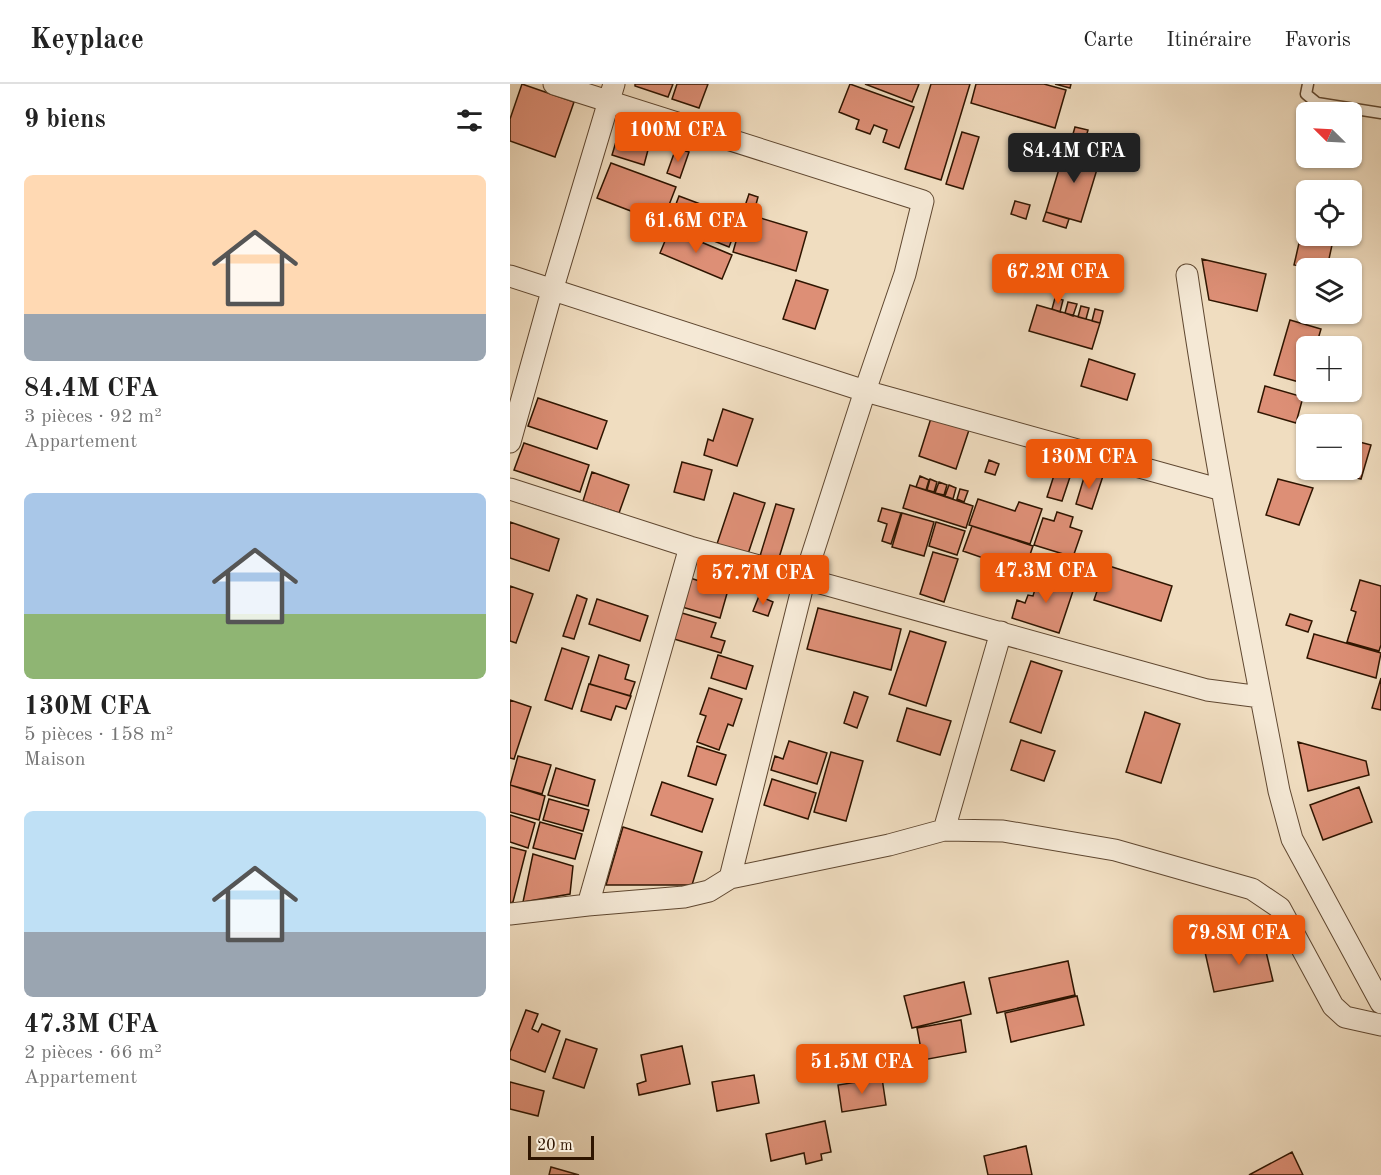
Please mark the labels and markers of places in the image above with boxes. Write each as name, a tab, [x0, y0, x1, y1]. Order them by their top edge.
pin: 100M CFA	[616, 112, 740, 163]
pin: 84.4M CFA	[1005, 133, 1143, 184]
pin: 61.6M CFA	[627, 203, 765, 254]
pin: 67.2M CFA	[989, 254, 1127, 305]
pin: 130M CFA	[1027, 439, 1151, 490]
pin: 47.3M CFA	[977, 553, 1115, 604]
pin: 57.7M CFA	[694, 555, 832, 606]
pin: 79.8M CFA	[1170, 915, 1308, 966]
pin: 51.5M CFA	[793, 1044, 931, 1095]

